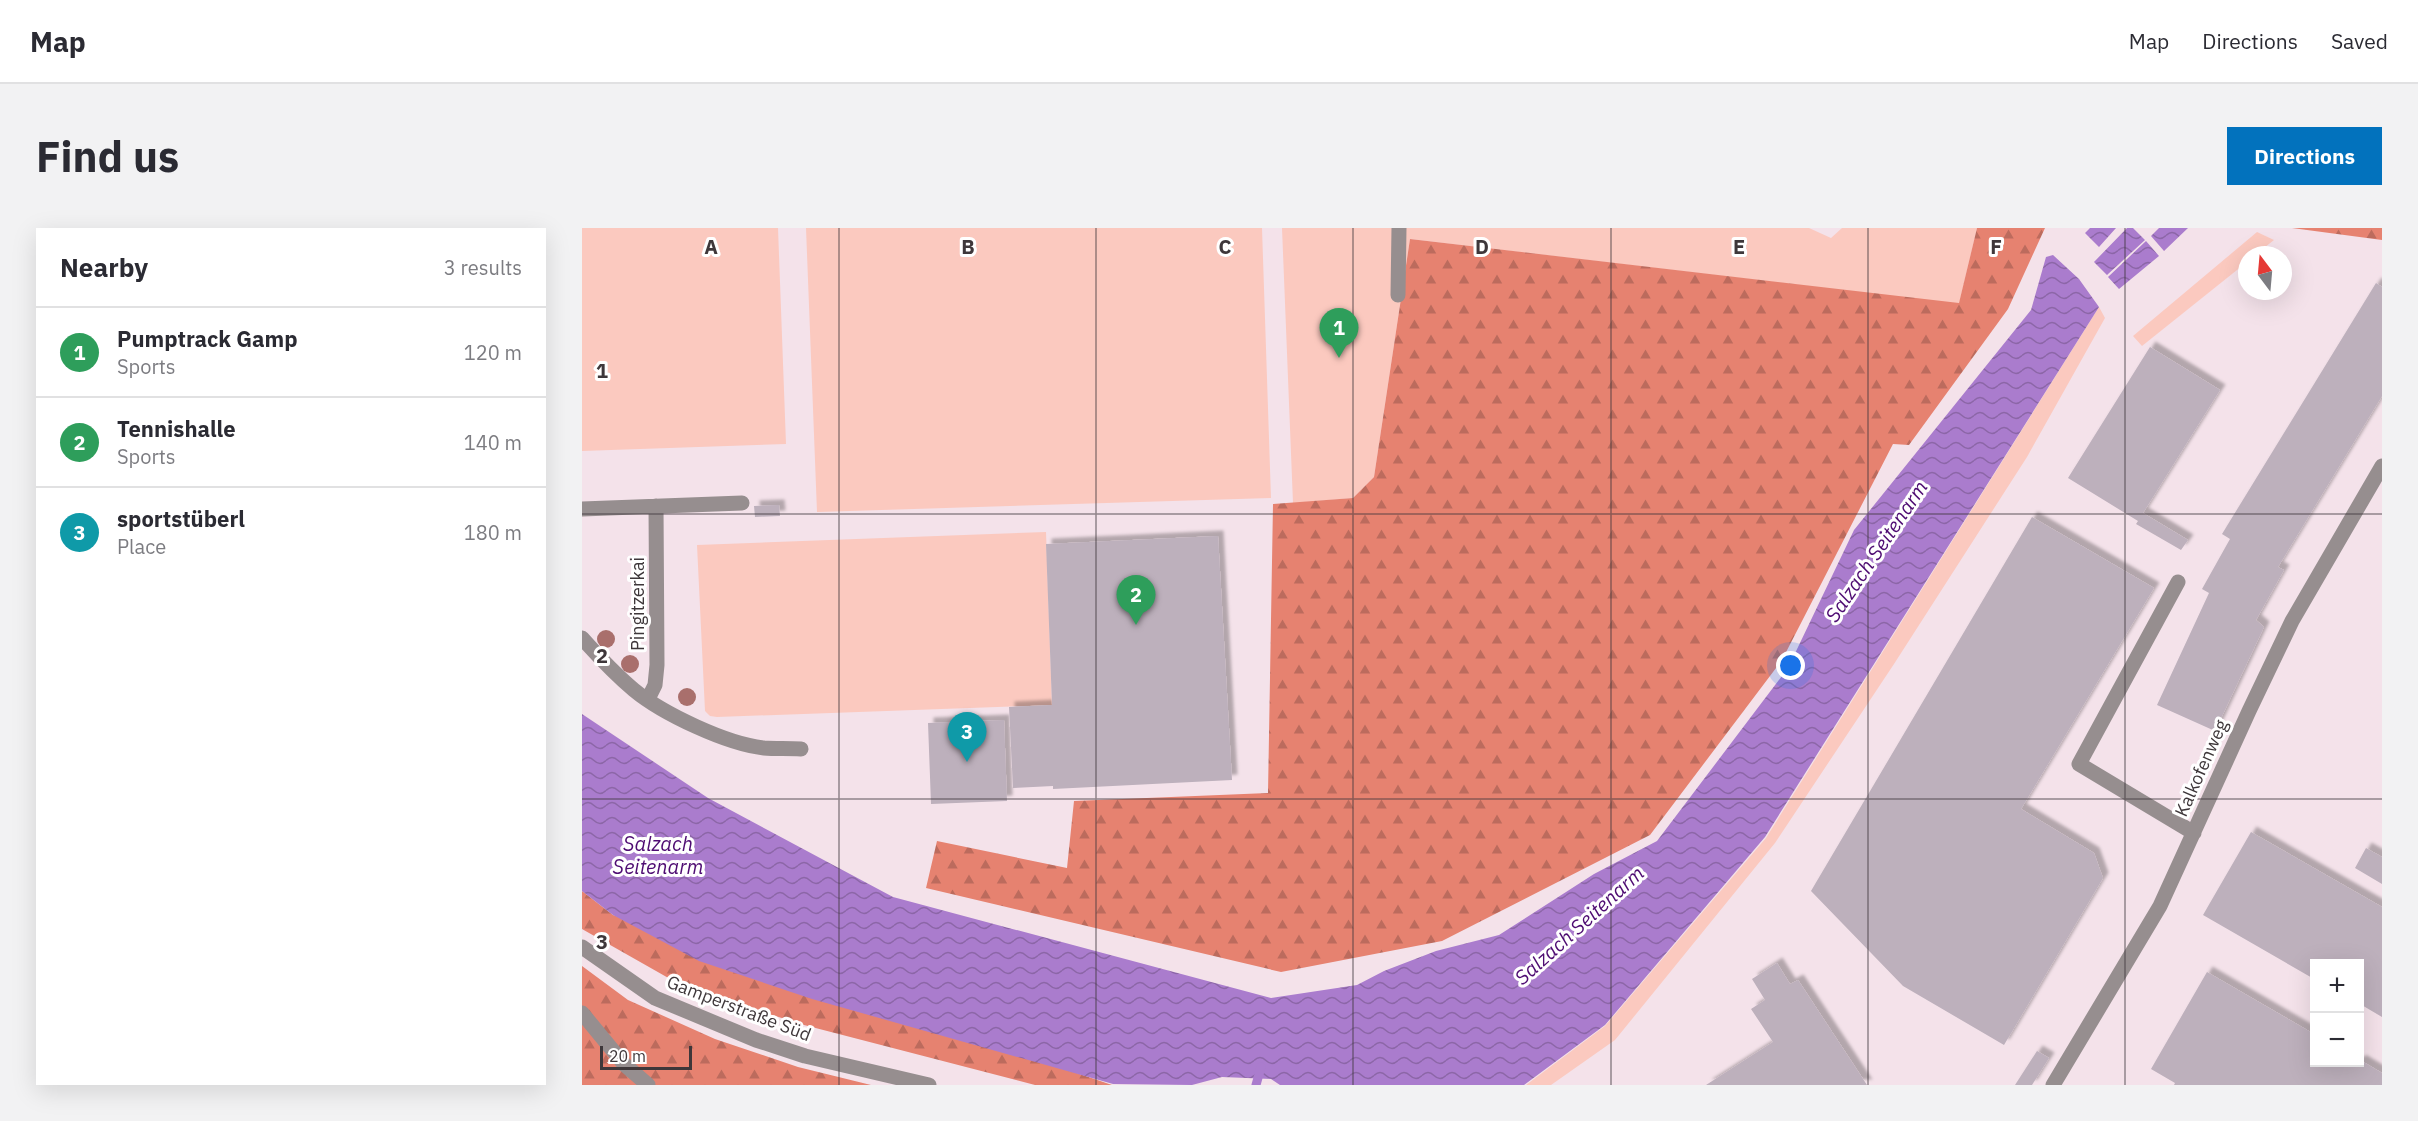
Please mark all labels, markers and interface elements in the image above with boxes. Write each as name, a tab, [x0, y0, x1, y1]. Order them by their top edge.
text: Map	[30, 23, 86, 60]
text: Map	[2129, 27, 2169, 55]
text: Directions	[2202, 27, 2298, 55]
text: Saved	[2331, 27, 2388, 55]
button: Directions	[2227, 127, 2382, 185]
text: Find us	[36, 129, 179, 184]
text: A	[704, 233, 718, 260]
text: B	[961, 233, 975, 260]
text: C	[1218, 233, 1232, 260]
text: D	[1475, 233, 1489, 260]
text: E	[1733, 233, 1745, 260]
text: F	[1990, 233, 2002, 260]
north arrow	[2238, 246, 2292, 300]
text: Nearby	[60, 250, 148, 284]
text: 3 results	[444, 254, 522, 281]
pin: 1	[1320, 308, 1359, 358]
text: Pumptrack Gamp	[117, 324, 298, 353]
text: 1	[74, 339, 86, 366]
text: 120 m	[464, 339, 522, 366]
text: Sports	[117, 353, 176, 380]
text: 1	[596, 357, 608, 384]
text: Tennishalle	[117, 414, 236, 443]
text: 2	[74, 429, 86, 456]
text: 140 m	[464, 429, 522, 456]
text: Sports	[117, 443, 176, 470]
water label: Salzach Seitenarm	[1819, 475, 1933, 627]
text: sportstüberl	[117, 504, 245, 533]
text: 3	[74, 519, 86, 546]
text: 180 m	[464, 519, 522, 546]
text: Place	[117, 533, 166, 560]
street label: Pingitzerkai	[626, 557, 649, 651]
pin: 2	[1116, 576, 1156, 625]
text: 2	[596, 642, 608, 669]
your location	[1776, 651, 1805, 680]
pin: 3	[948, 712, 986, 762]
street label: Kalkofenweg	[2169, 716, 2233, 820]
water label: Salzach Seitenarm	[613, 830, 703, 880]
water label: Salzach Seitenarm	[1508, 860, 1650, 990]
text: 3	[596, 928, 608, 955]
map controls	[2310, 959, 2364, 1067]
button: +	[2310, 959, 2364, 1013]
street label: Gamperstraße Süd	[664, 970, 814, 1046]
button: −	[2310, 1013, 2364, 1067]
scale bar	[600, 1043, 692, 1070]
text: 20 m	[609, 1046, 646, 1066]

